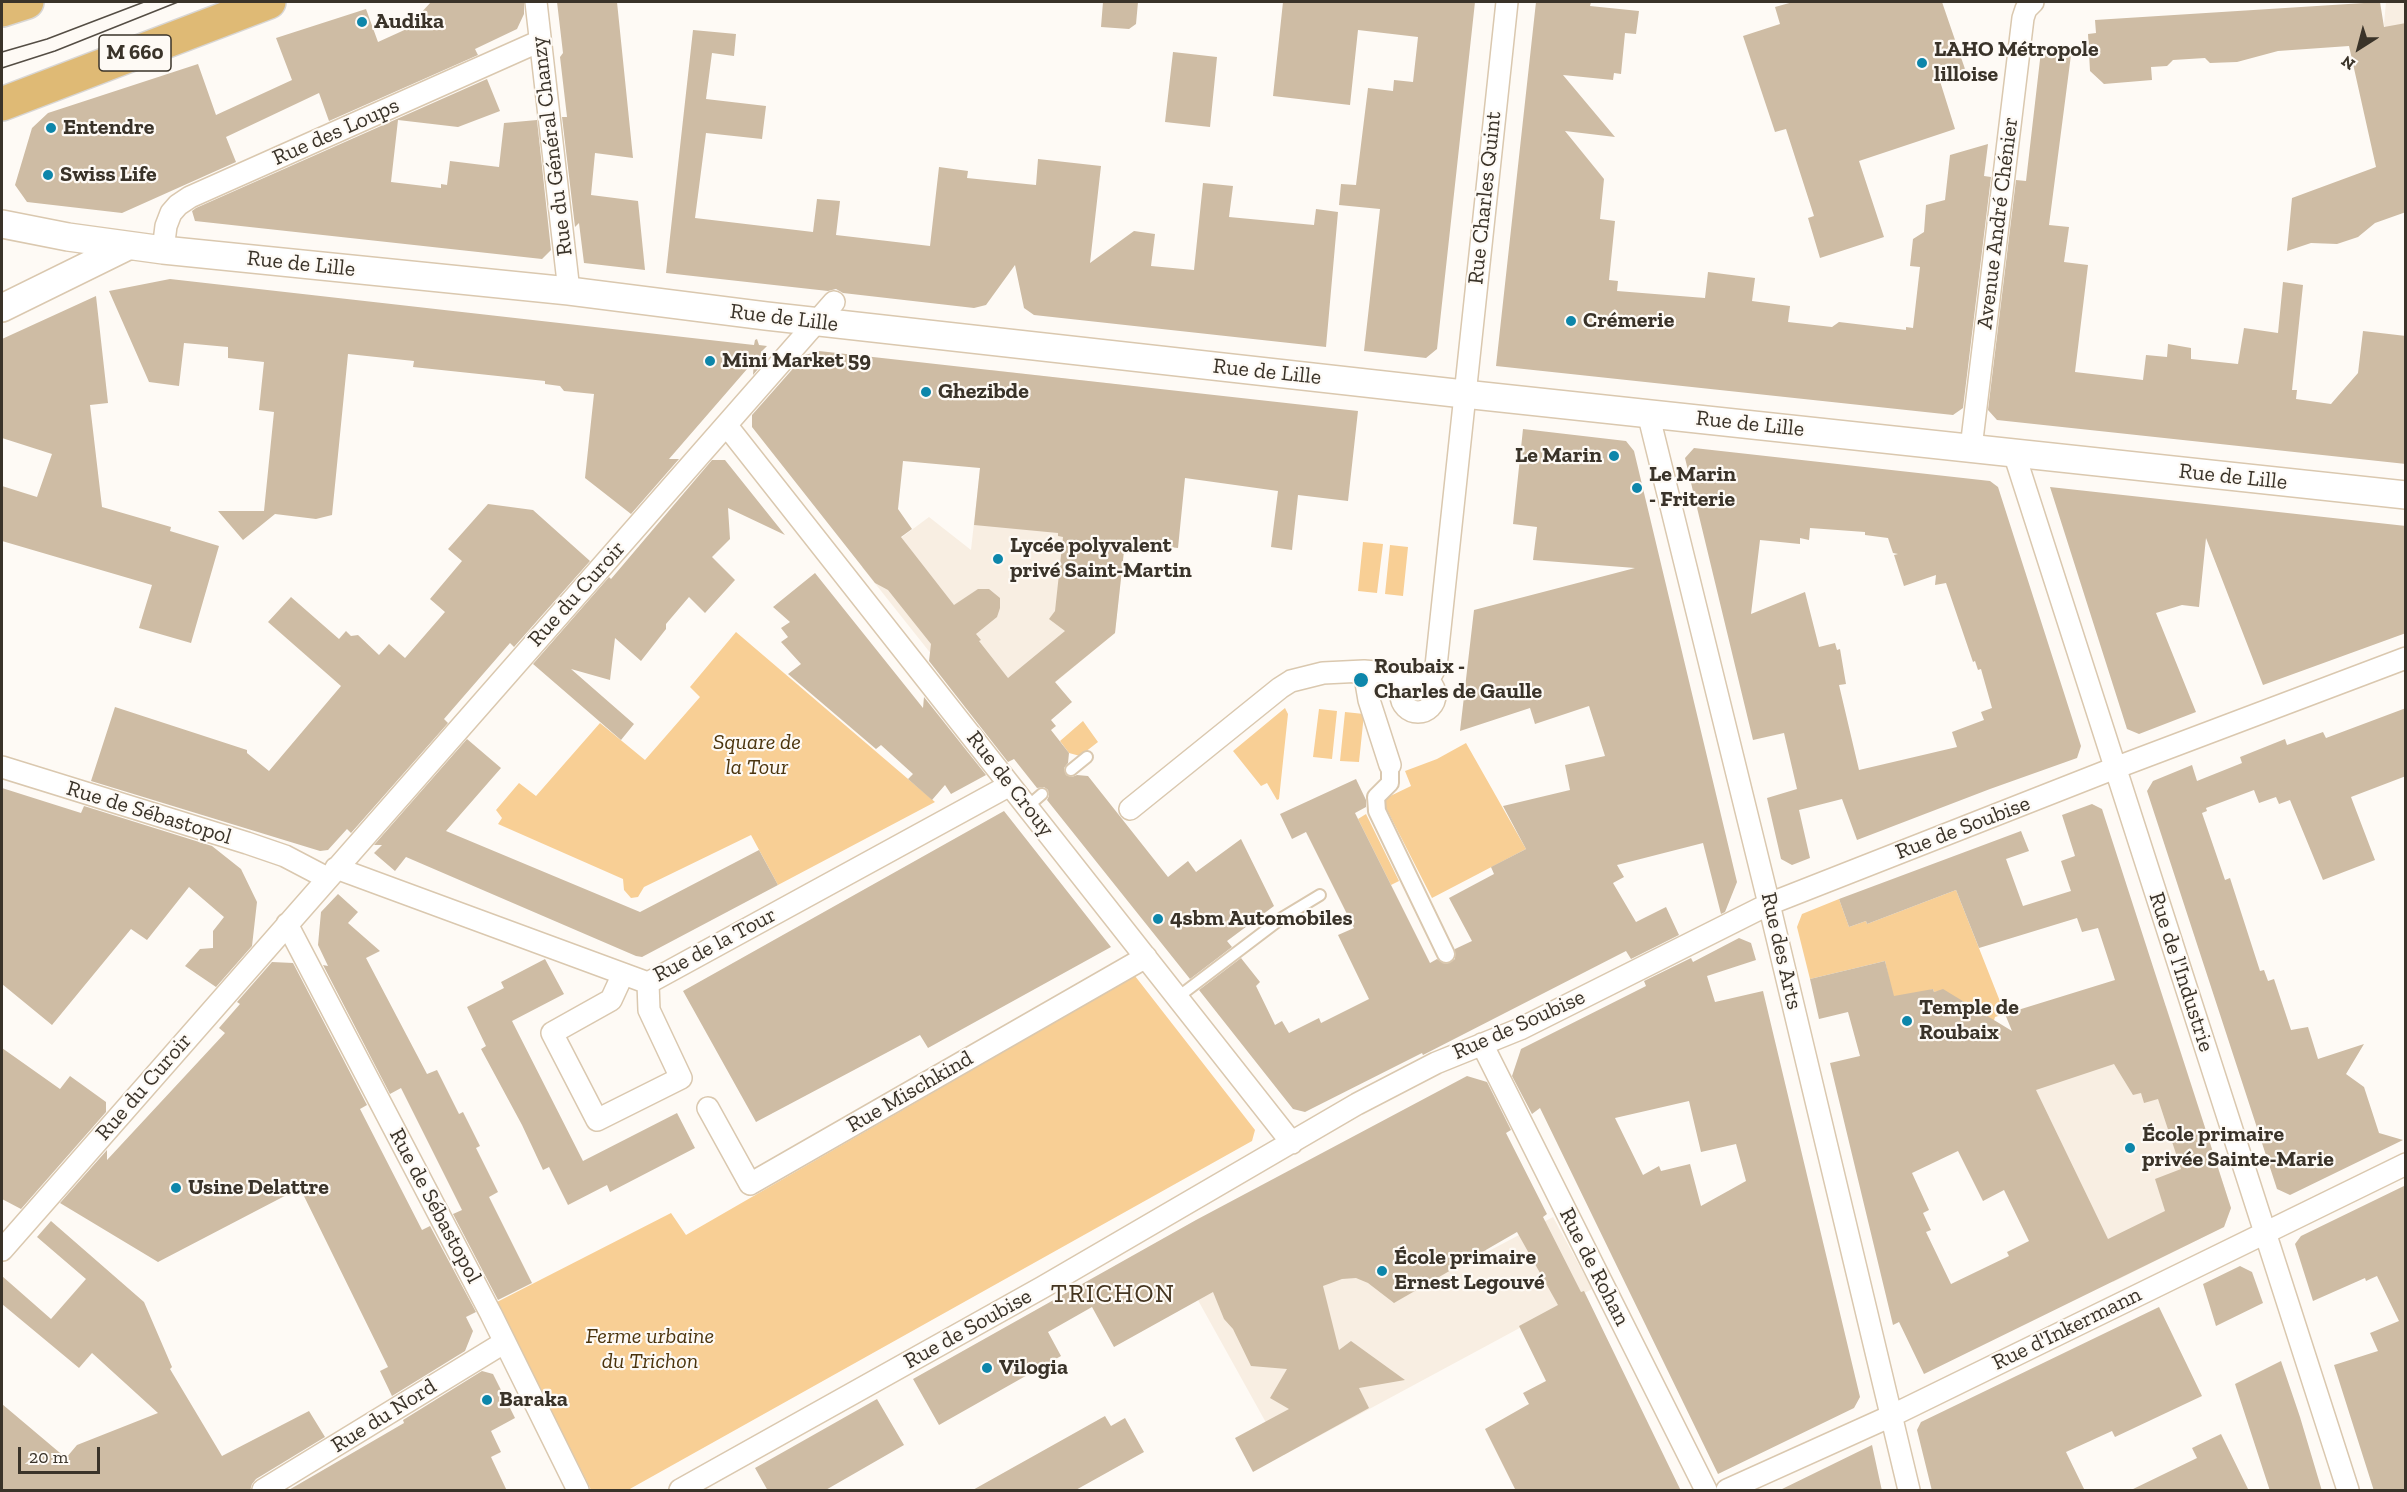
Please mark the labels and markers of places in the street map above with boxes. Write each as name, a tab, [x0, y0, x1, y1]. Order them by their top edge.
place label: Audika	[374, 9, 444, 35]
marker: Audika	[355, 15, 369, 29]
place label: LAHO Métropole lilloise	[1934, 37, 2099, 88]
marker: LAHO Métropole lilloise	[1915, 56, 1929, 70]
place label: Entendre	[63, 115, 154, 141]
marker: Entendre	[44, 121, 58, 135]
place label: Swiss Life	[60, 162, 157, 188]
marker: Swiss Life	[41, 168, 55, 182]
place label: Crémerie	[1583, 308, 1674, 334]
marker: Crémerie	[1564, 314, 1578, 328]
place label: Mini Market 59	[722, 348, 871, 374]
marker: Mini Market 59	[703, 354, 717, 368]
place label: Ghezibde	[938, 379, 1029, 405]
marker: Ghezibde	[919, 385, 933, 399]
place label: Le Marin	[1515, 443, 1602, 469]
marker: Le Marin	[1607, 449, 1621, 463]
place label: Le Marin - Friterie	[1649, 462, 1736, 514]
marker: Le Marin - Friterie	[1630, 481, 1644, 495]
place label: Lycée polyvalent privé Saint-Martin	[1010, 533, 1192, 584]
marker: Lycée polyvalent privé Saint-Martin	[991, 552, 1005, 566]
place label: Roubaix - Charles de Gaulle	[1374, 654, 1542, 706]
marker: Roubaix - Charles de Gaulle	[1352, 671, 1370, 689]
place label: 4sbm Automobiles	[1170, 906, 1353, 932]
marker: 4sbm Automobiles	[1151, 912, 1165, 926]
place label: Temple de Roubaix	[1919, 995, 2019, 1046]
marker: Temple de Roubaix	[1900, 1014, 1914, 1028]
place label: École primaire privée Sainte-Marie	[2142, 1122, 2334, 1174]
marker: École primaire privée Sainte-Marie	[2123, 1141, 2137, 1155]
place label: Usine Delattre	[188, 1175, 329, 1201]
marker: Usine Delattre	[169, 1181, 183, 1195]
place label: École primaire Ernest Legouvé	[1394, 1245, 1545, 1296]
marker: École primaire Ernest Legouvé	[1375, 1264, 1389, 1278]
place label: Vilogia	[999, 1355, 1068, 1381]
marker: Vilogia	[980, 1361, 994, 1375]
place label: Baraka	[499, 1387, 568, 1413]
marker: Baraka	[480, 1393, 494, 1407]

